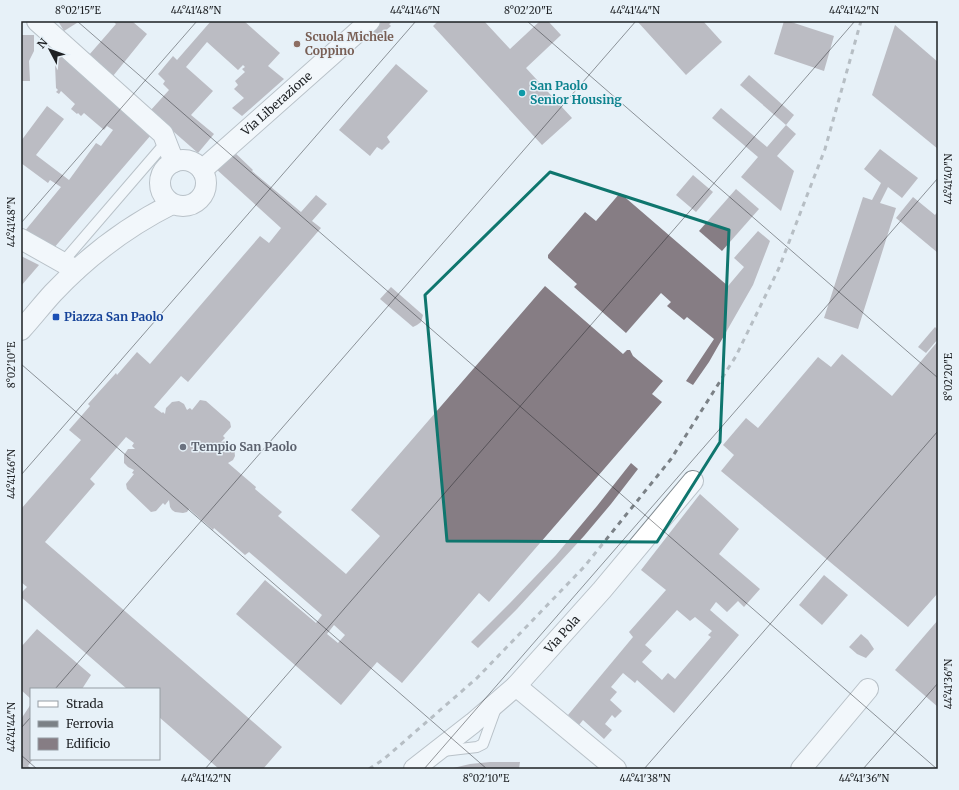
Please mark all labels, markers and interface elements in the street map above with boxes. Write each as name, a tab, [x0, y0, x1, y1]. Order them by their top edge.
text: 8°02'15"E	[55, 4, 102, 17]
text: 44°41'48"N	[171, 4, 222, 17]
text: 44°41'46"N	[390, 4, 440, 17]
text: 8°02'20"E	[504, 4, 553, 17]
text: 44°41'44"N	[610, 4, 660, 17]
text: 44°41'42"N	[829, 4, 879, 17]
place label: Scuola Michele Coppino	[305, 29, 394, 58]
north arrow	[30, 30, 70, 70]
text: N	[34, 35, 51, 51]
marker: Scuola Michele Coppino	[292, 39, 302, 49]
street label: Via Liberazione	[237, 68, 315, 139]
place label: San Paolo Senior Housing	[530, 78, 622, 107]
marker: San Paolo Senior Housing	[517, 88, 527, 98]
text: 44°41'40"N	[942, 153, 955, 204]
text: 44°41'48"N	[5, 196, 18, 247]
place label: Piazza San Paolo	[64, 309, 163, 324]
marker: Piazza San Paolo	[51, 312, 61, 322]
text: 8°02'10"E	[5, 341, 18, 388]
text: 8°02'20"E	[942, 352, 955, 401]
place label: Tempio San Paolo	[191, 439, 297, 454]
marker: Tempio San Paolo	[178, 442, 188, 452]
text: 44°41'46"N	[5, 449, 18, 499]
street label: Via Pola	[540, 611, 583, 657]
text: 44°41'36"N	[942, 658, 955, 709]
legend	[30, 688, 160, 760]
text: Strada	[66, 696, 104, 711]
text: 44°41'44"N	[5, 702, 18, 752]
text: Ferrovia	[66, 716, 114, 731]
text: Edificio	[66, 736, 110, 751]
text: 44°41'42"N	[181, 772, 231, 785]
text: 8°02'10"E	[463, 772, 510, 785]
text: 44°41'38"N	[619, 772, 671, 785]
text: 44°41'36"N	[839, 772, 890, 785]

